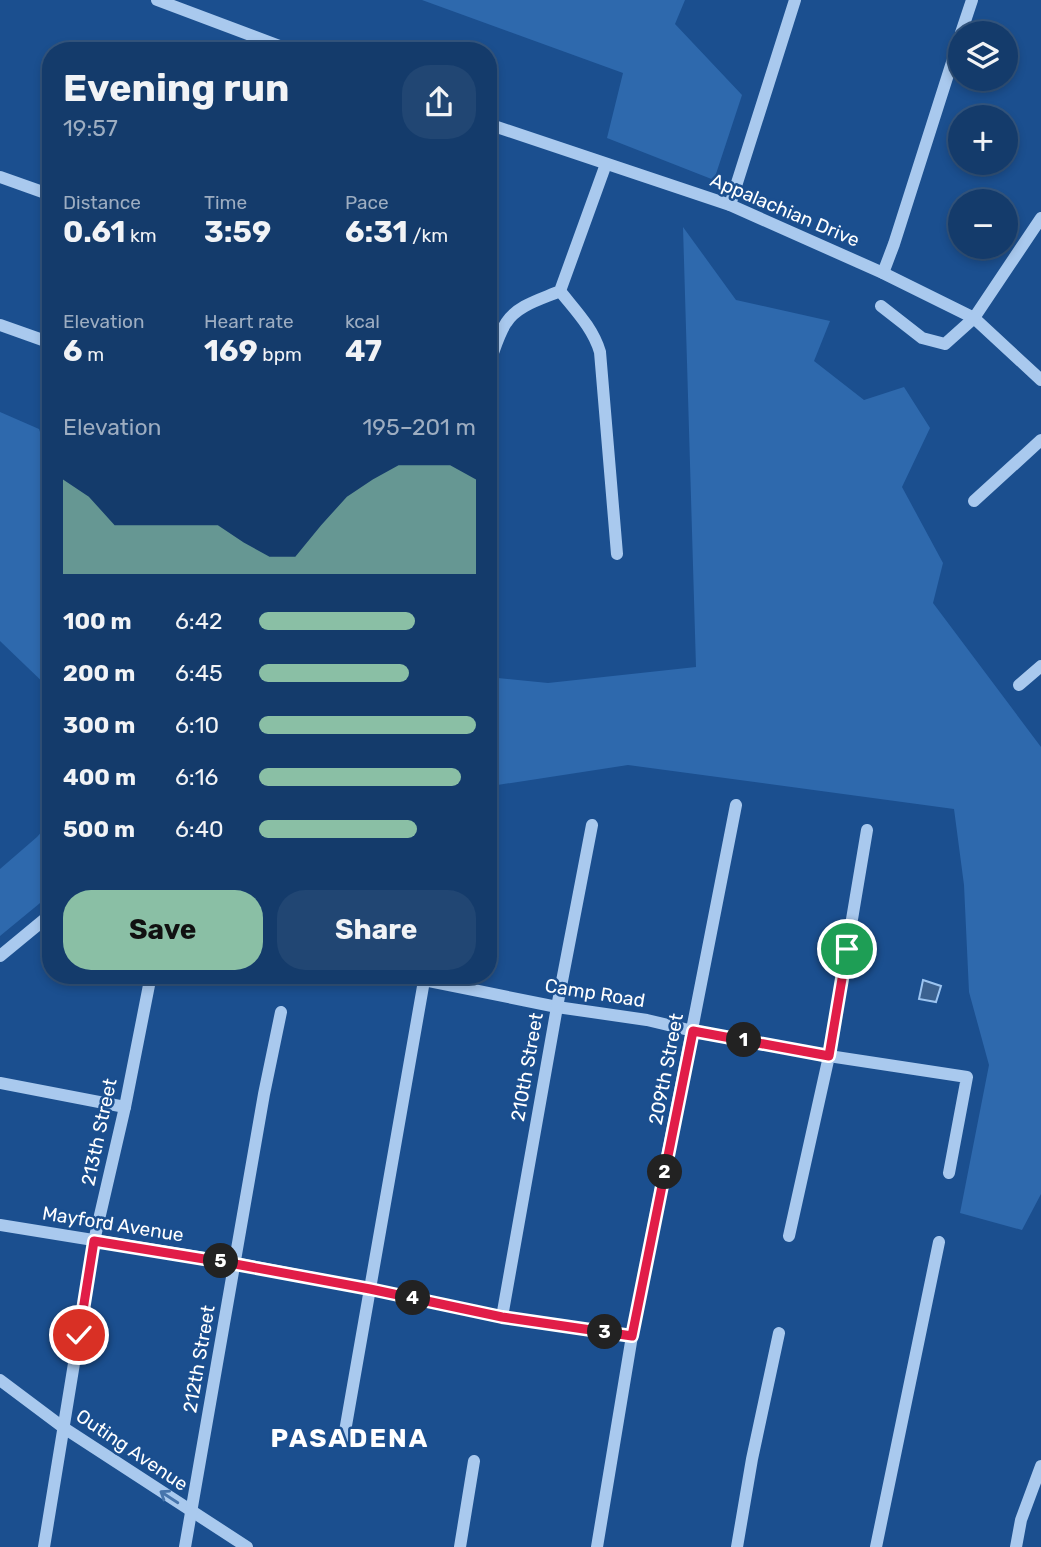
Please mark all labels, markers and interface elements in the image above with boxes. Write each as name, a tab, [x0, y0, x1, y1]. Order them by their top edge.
map controls	[948, 21, 1018, 259]
button: layers	[948, 21, 1018, 91]
text: Evening run	[63, 65, 289, 111]
button: share	[402, 65, 476, 139]
button: +	[948, 105, 1018, 175]
text: 19:57	[63, 114, 118, 142]
street label: Appalachian Drive	[707, 168, 863, 252]
button: −	[948, 189, 1018, 259]
text: Distance	[63, 191, 141, 214]
text: Time	[204, 191, 247, 214]
text: Pace	[345, 191, 389, 214]
text: 0.61	[63, 214, 125, 250]
text: 3:59	[204, 214, 271, 250]
text: 6:31	[345, 214, 408, 250]
text: km	[125, 224, 157, 247]
text: /km	[408, 224, 448, 247]
text: Elevation	[63, 310, 144, 333]
text: Heart rate	[204, 310, 294, 333]
text: kcal	[345, 310, 380, 333]
text: 6	[63, 333, 83, 369]
text: 169	[204, 333, 258, 369]
text: 47	[345, 333, 382, 369]
text: m	[83, 343, 104, 366]
text: bpm	[258, 343, 302, 366]
text: Elevation	[63, 413, 162, 441]
text: 195–201 m	[363, 413, 476, 441]
text: 100 m	[63, 607, 132, 635]
text: 6:42	[175, 607, 223, 635]
text: 200 m	[63, 659, 135, 687]
text: 6:45	[175, 659, 223, 687]
text: 300 m	[63, 711, 135, 739]
text: 6:10	[175, 711, 219, 739]
text: 400 m	[63, 763, 136, 791]
text: 6:16	[175, 763, 218, 791]
text: 500 m	[63, 815, 135, 843]
text: 6:40	[175, 815, 224, 843]
button: Save	[63, 890, 263, 970]
button: Share	[277, 890, 476, 970]
pin	[817, 919, 877, 979]
icon: arrive	[828, 930, 866, 968]
street label: Camp Road	[543, 974, 647, 1012]
street label: 210th Street	[506, 1010, 548, 1123]
street label: 209th Street	[644, 1011, 688, 1127]
pin: 1	[726, 1023, 762, 1058]
text: 1	[739, 1028, 748, 1051]
street label: 213th Street	[76, 1076, 122, 1188]
pin: 2	[648, 1154, 682, 1190]
text: 2	[658, 1160, 671, 1183]
street label: Mayford Avenue	[41, 1201, 185, 1247]
pin: 5	[204, 1244, 238, 1278]
text: 5	[214, 1249, 227, 1272]
pin: 4	[396, 1280, 430, 1316]
text: 4	[406, 1286, 419, 1309]
street label: 212th Street	[178, 1303, 220, 1415]
pin	[49, 1305, 109, 1365]
pin: 3	[588, 1314, 622, 1350]
icon: check	[60, 1316, 98, 1354]
text: 3	[598, 1320, 611, 1343]
street label: Outing Avenue	[72, 1404, 192, 1496]
district label: PASADENA	[271, 1423, 429, 1454]
one-way arrow	[159, 1490, 179, 1504]

